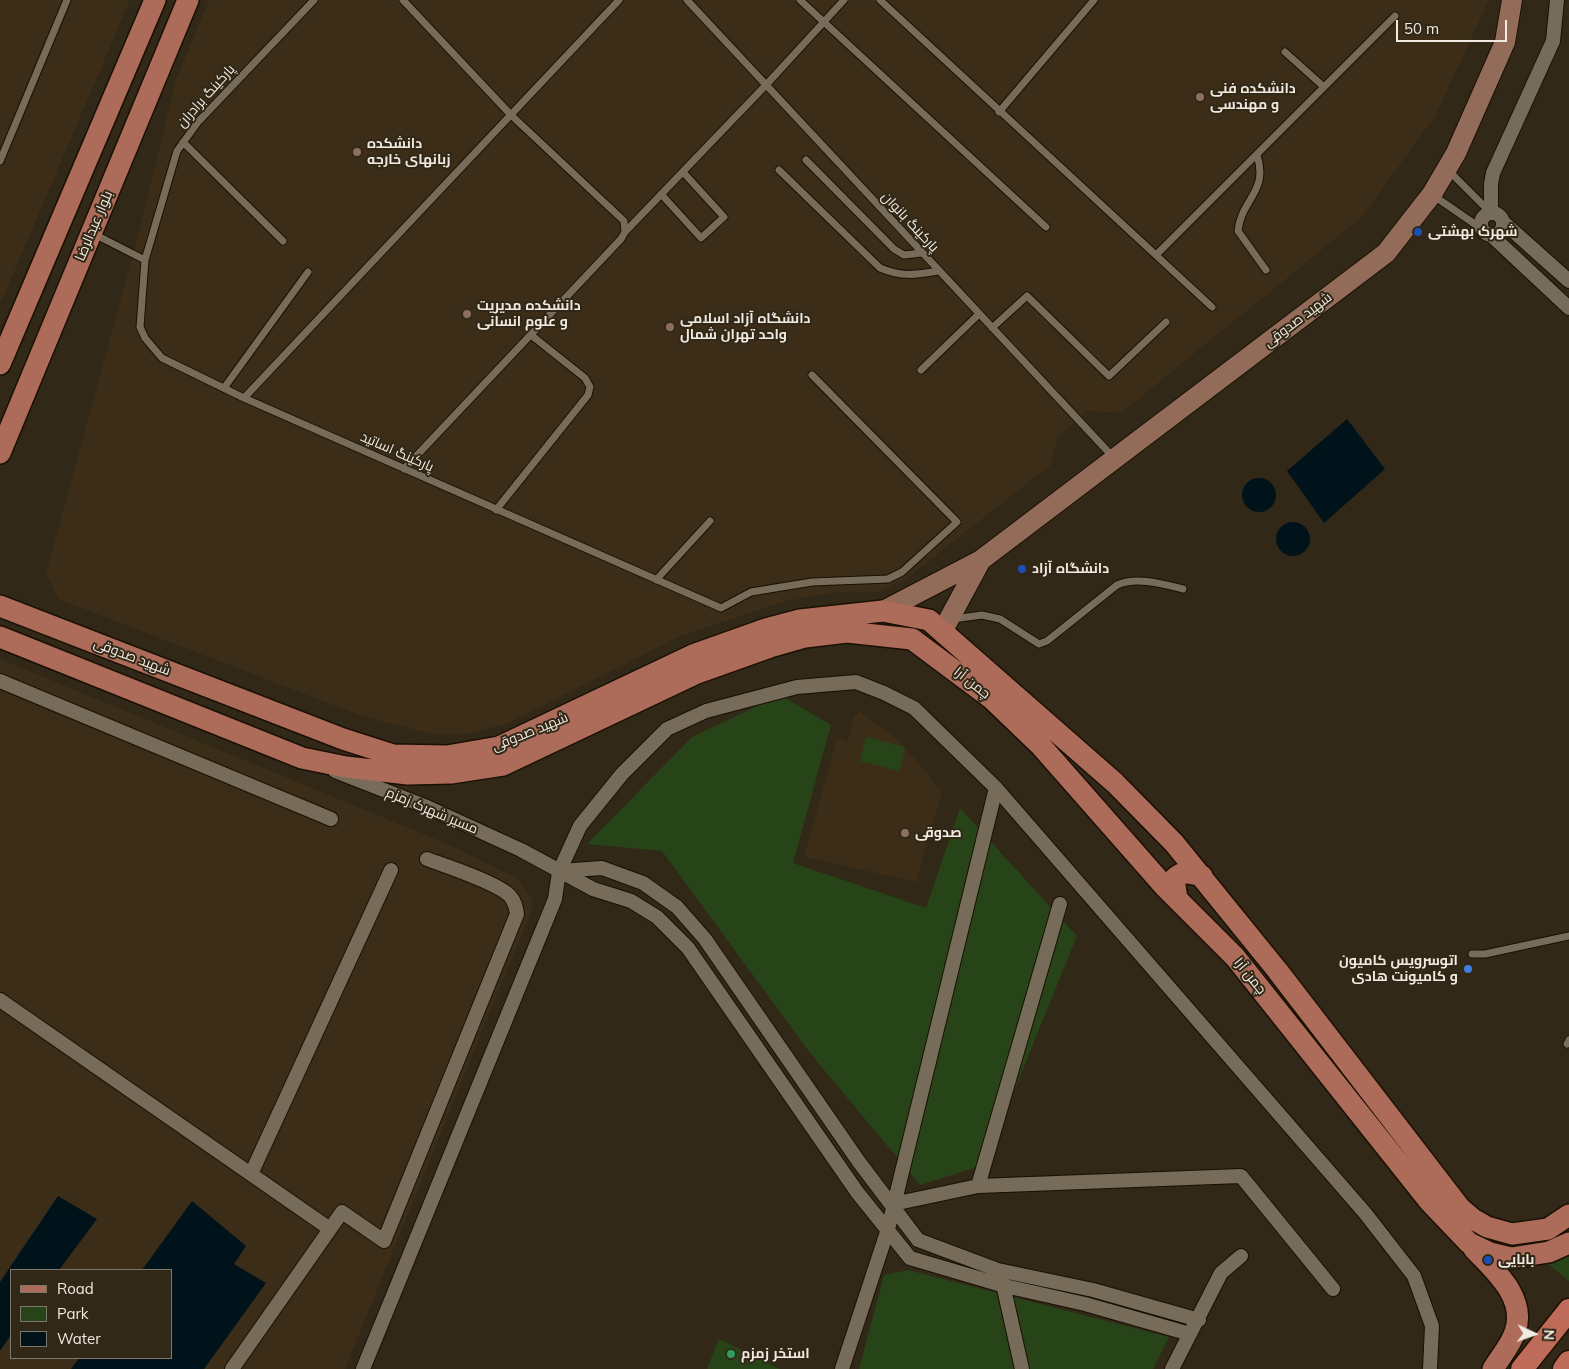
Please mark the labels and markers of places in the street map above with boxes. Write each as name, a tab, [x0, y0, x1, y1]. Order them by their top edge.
place label: دانشکده فنی و مهندسی	[1210, 81, 1296, 114]
marker: دانشکده فنی و مهندسی	[1194, 91, 1206, 103]
place label: دانشکده زبانهای خارجه	[367, 136, 451, 168]
marker: دانشکده زبانهای خارجه	[351, 146, 363, 158]
place label: شهرک بهشتی	[1428, 224, 1517, 240]
marker: شهرک بهشتی	[1412, 226, 1424, 238]
place label: دانشکده مدیریت و علوم انسانی	[477, 298, 581, 331]
marker: دانشکده مدیریت و علوم انسانی	[461, 308, 473, 320]
place label: دانشگاه آزاد اسلامی واحد تهران شمال	[680, 311, 811, 344]
marker: دانشگاه آزاد اسلامی واحد تهران شمال	[664, 321, 676, 333]
place label: دانشگاه آزاد	[1032, 561, 1109, 577]
marker: دانشگاه آزاد	[1016, 563, 1028, 575]
place label: صدوقی	[915, 825, 962, 841]
marker: صدوقی	[899, 827, 911, 839]
place label: اتوسرویس کامیون و کامیونت هادی	[1339, 953, 1458, 986]
marker: اتوسرویس کامیون و کامیونت هادی	[1462, 963, 1474, 975]
place label: بابایی	[1498, 1252, 1534, 1268]
marker: بابایی	[1482, 1254, 1494, 1266]
place label: استخر زمزم	[741, 1346, 810, 1362]
marker: استخر زمزم	[725, 1348, 737, 1360]

